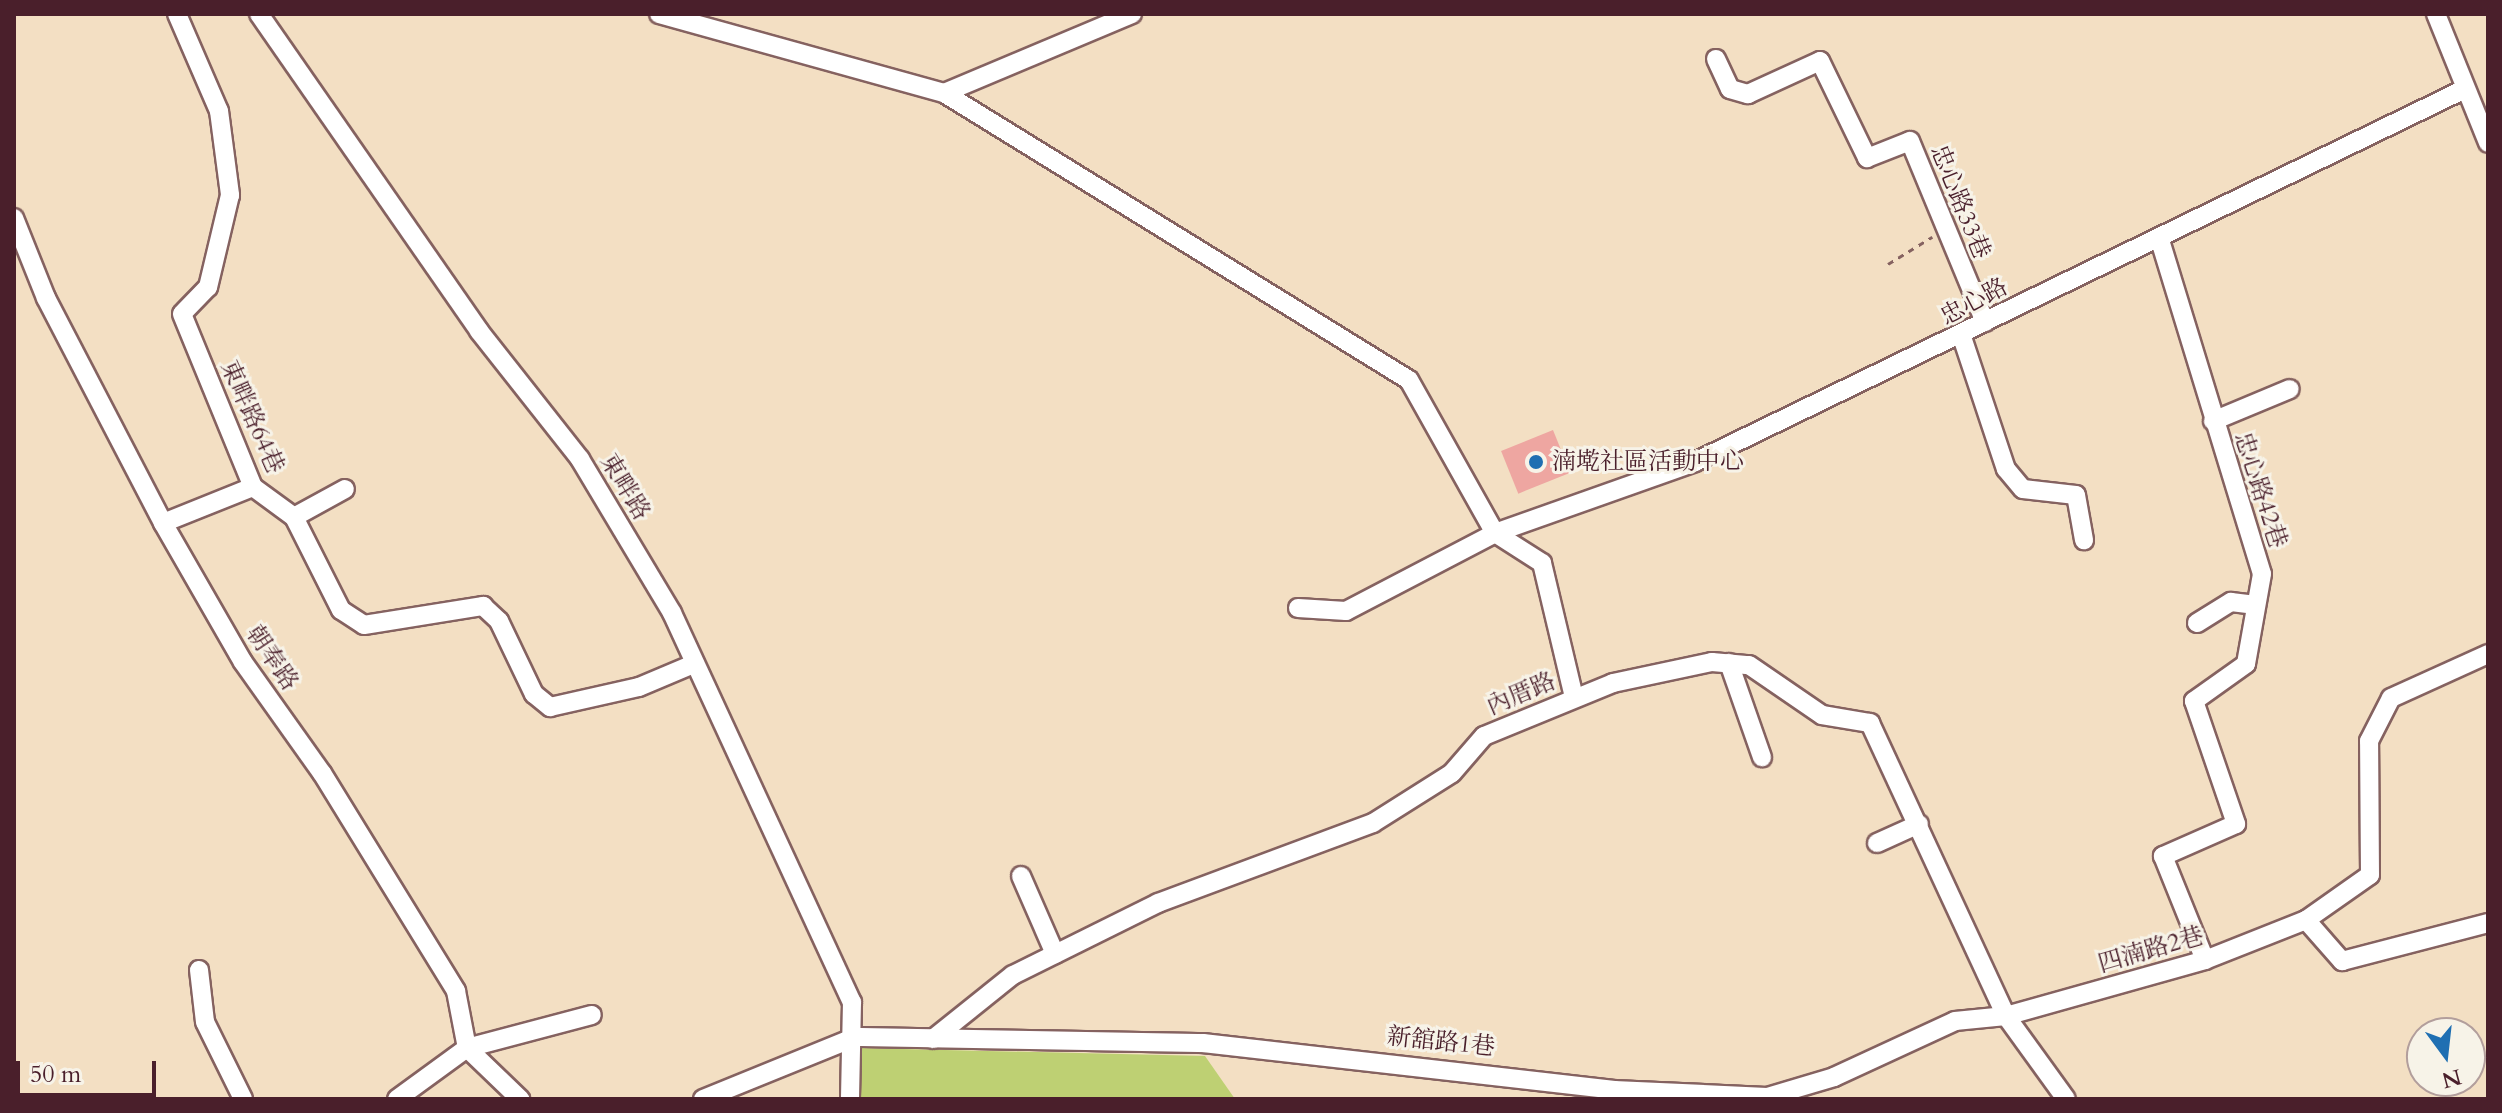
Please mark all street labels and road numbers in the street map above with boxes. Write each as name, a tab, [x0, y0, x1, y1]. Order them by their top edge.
street label: 忠心路33巷	[1924, 141, 1996, 263]
street label: 忠心路	[1935, 272, 2013, 332]
street label: 東畔路64巷	[214, 356, 290, 478]
street label: 忠心路42巷	[2228, 428, 2292, 552]
street label: 東畔路	[594, 449, 656, 525]
street label: 朝奉路	[240, 620, 304, 696]
street label: 內厝路	[1482, 667, 1560, 721]
street label: 四湳路2巷	[2095, 921, 2207, 979]
street label: 新舘路1巷	[1386, 1022, 1496, 1062]

